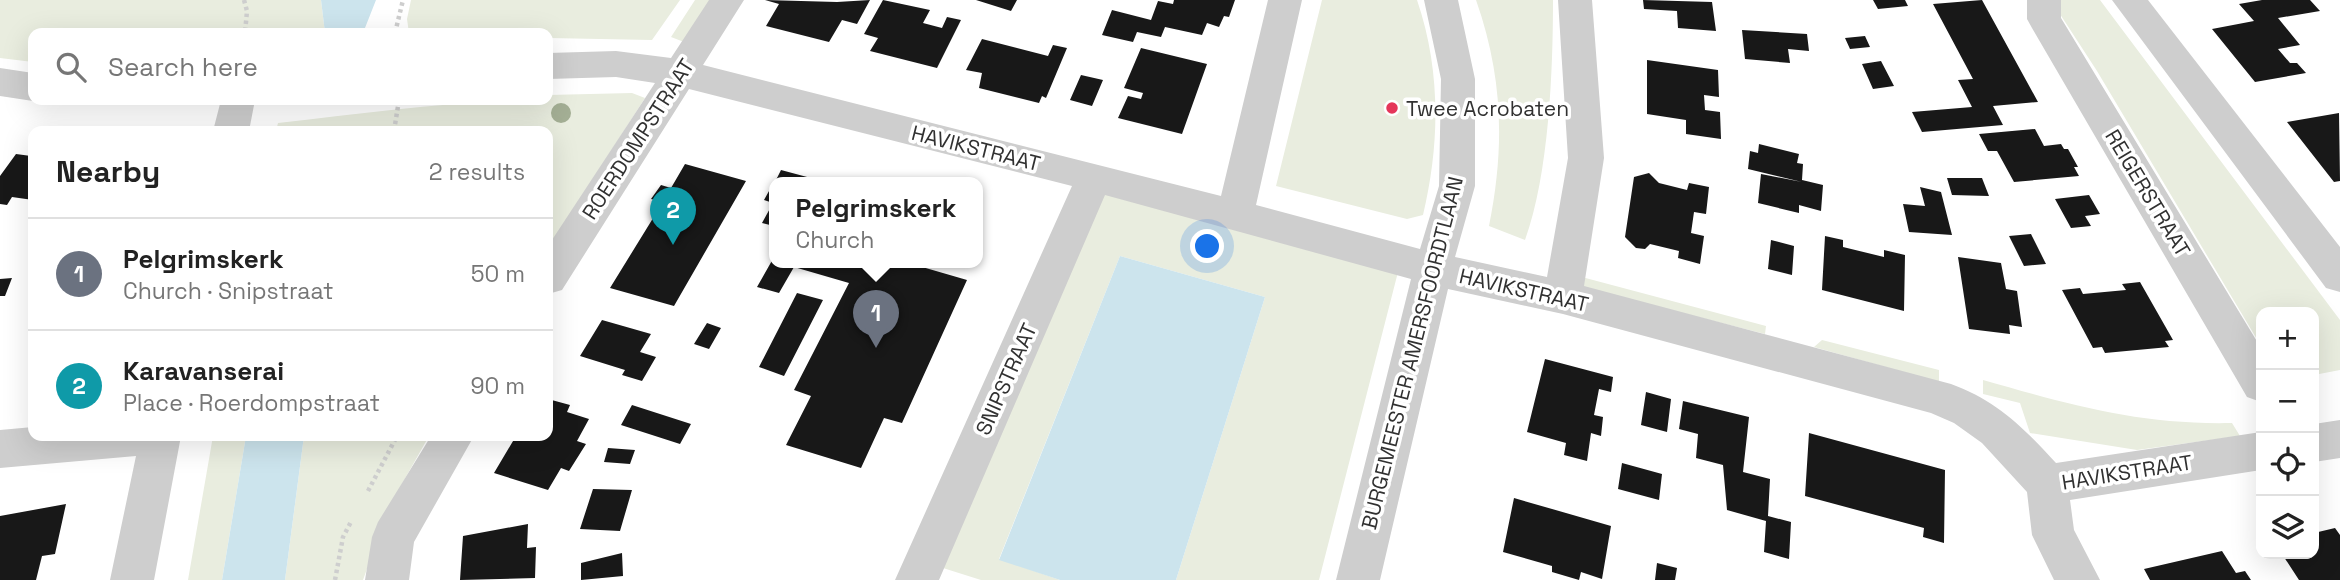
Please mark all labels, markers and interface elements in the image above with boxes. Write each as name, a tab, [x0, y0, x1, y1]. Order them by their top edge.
search box	[28, 28, 553, 105]
icon: search	[52, 48, 90, 86]
text: Search here	[108, 50, 258, 84]
street label: ROERDOMPSTRAAT	[576, 54, 700, 224]
place label: Twee Acrobaten	[1406, 95, 1569, 122]
marker: Twee Acrobaten	[1384, 100, 1400, 116]
street label: HAVIKSTRAAT	[909, 119, 1043, 177]
street label: REIGERSTRAAT	[2099, 124, 2197, 262]
text: Nearby	[56, 152, 160, 191]
text: 2 results	[429, 157, 525, 187]
street label: BURGEMEESTER AMERSFOORDTLAAN	[1355, 174, 1469, 532]
popup	[769, 177, 983, 268]
pin: 2	[650, 187, 696, 245]
text: Pelgrimskerk	[796, 191, 956, 225]
text: Church	[796, 225, 874, 255]
your location	[1190, 229, 1224, 263]
text: Pelgrimskerk	[123, 242, 284, 276]
text: 1	[74, 259, 84, 289]
text: 50 m	[471, 259, 525, 289]
street label: HAVIKSTRAAT	[1457, 262, 1591, 318]
text: Church · Snipstraat	[123, 276, 334, 306]
pin: 1	[853, 290, 899, 348]
map controls	[2256, 307, 2319, 559]
button: +	[2256, 307, 2319, 370]
street label: SNIPSTRAAT	[969, 319, 1043, 439]
text: Karavanserai	[123, 354, 284, 388]
button: −	[2256, 370, 2319, 433]
text: 2	[72, 371, 86, 401]
text: 90 m	[470, 371, 525, 401]
text: Place · Roerdompstraat	[123, 388, 380, 418]
button: locate	[2256, 433, 2319, 496]
street label: HAVIKSTRAAT	[2060, 448, 2194, 496]
button: layers	[2256, 496, 2319, 559]

